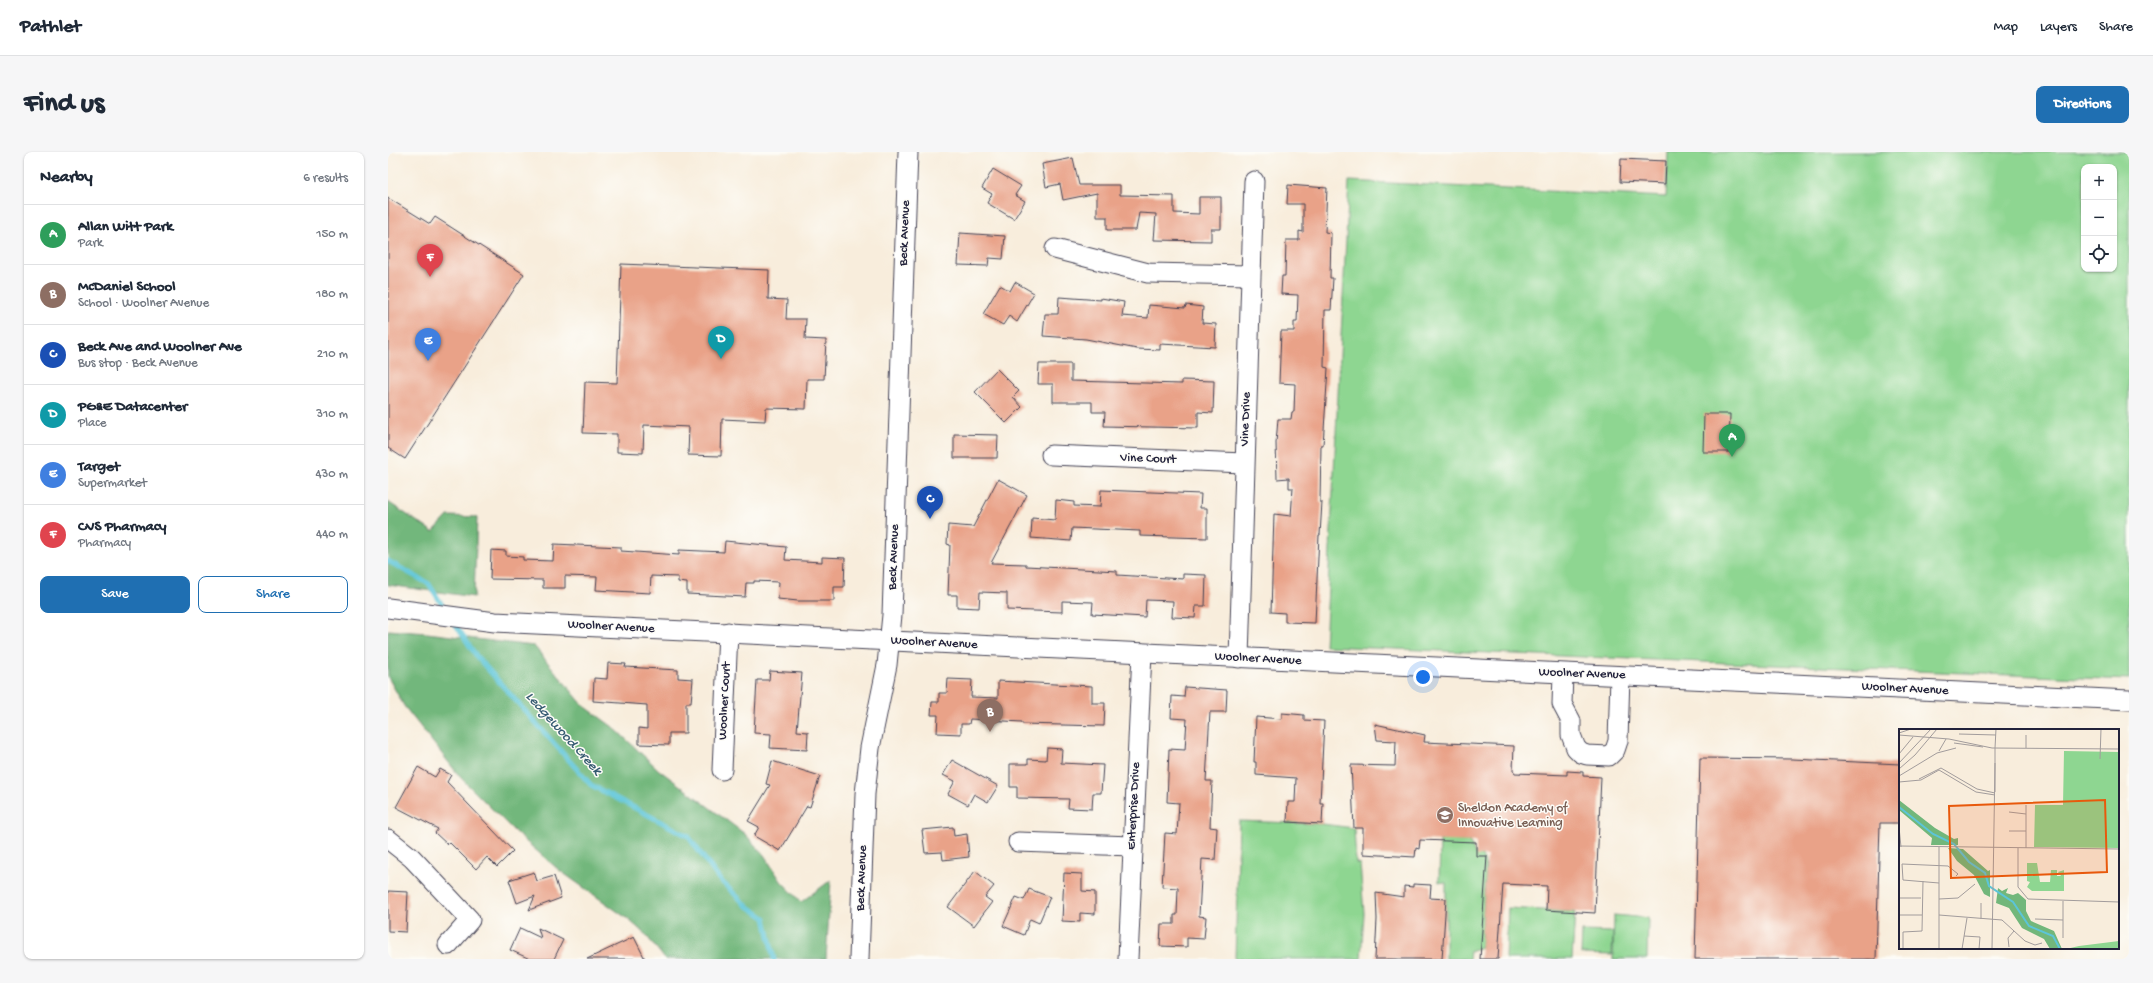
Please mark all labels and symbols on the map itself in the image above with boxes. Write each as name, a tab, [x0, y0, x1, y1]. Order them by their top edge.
street label: Beck Avenue	[896, 200, 914, 267]
pin: F	[417, 244, 443, 277]
pin: D	[708, 326, 734, 359]
pin: E	[415, 328, 441, 361]
street label: Vine Drive	[1238, 391, 1254, 447]
pin: A	[1719, 424, 1745, 457]
street label: Vine Court	[1119, 450, 1178, 468]
pin: C	[917, 486, 943, 519]
street label: Beck Avenue	[885, 524, 903, 591]
street label: Woolner Avenue	[567, 617, 655, 637]
street label: Woolner Avenue	[890, 633, 978, 653]
street label: Woolner Avenue	[1214, 649, 1302, 669]
street label: Woolner Court	[715, 660, 735, 740]
street label: Woolner Avenue	[1538, 665, 1626, 683]
your location	[1413, 667, 1433, 687]
street label: Woolner Avenue	[1861, 679, 1949, 699]
water label: Ledgewood Creek	[521, 689, 606, 780]
pin: B	[977, 699, 1003, 732]
inset map	[1899, 729, 2119, 949]
street label: Enterprise Drive	[1124, 762, 1144, 850]
place label: Sheldon Academy of Innovative Learning	[1458, 801, 1568, 831]
school or university icon: Sheldon Academy of Innovative Learning	[1435, 805, 1455, 825]
street label: Beck Avenue	[853, 845, 871, 912]

